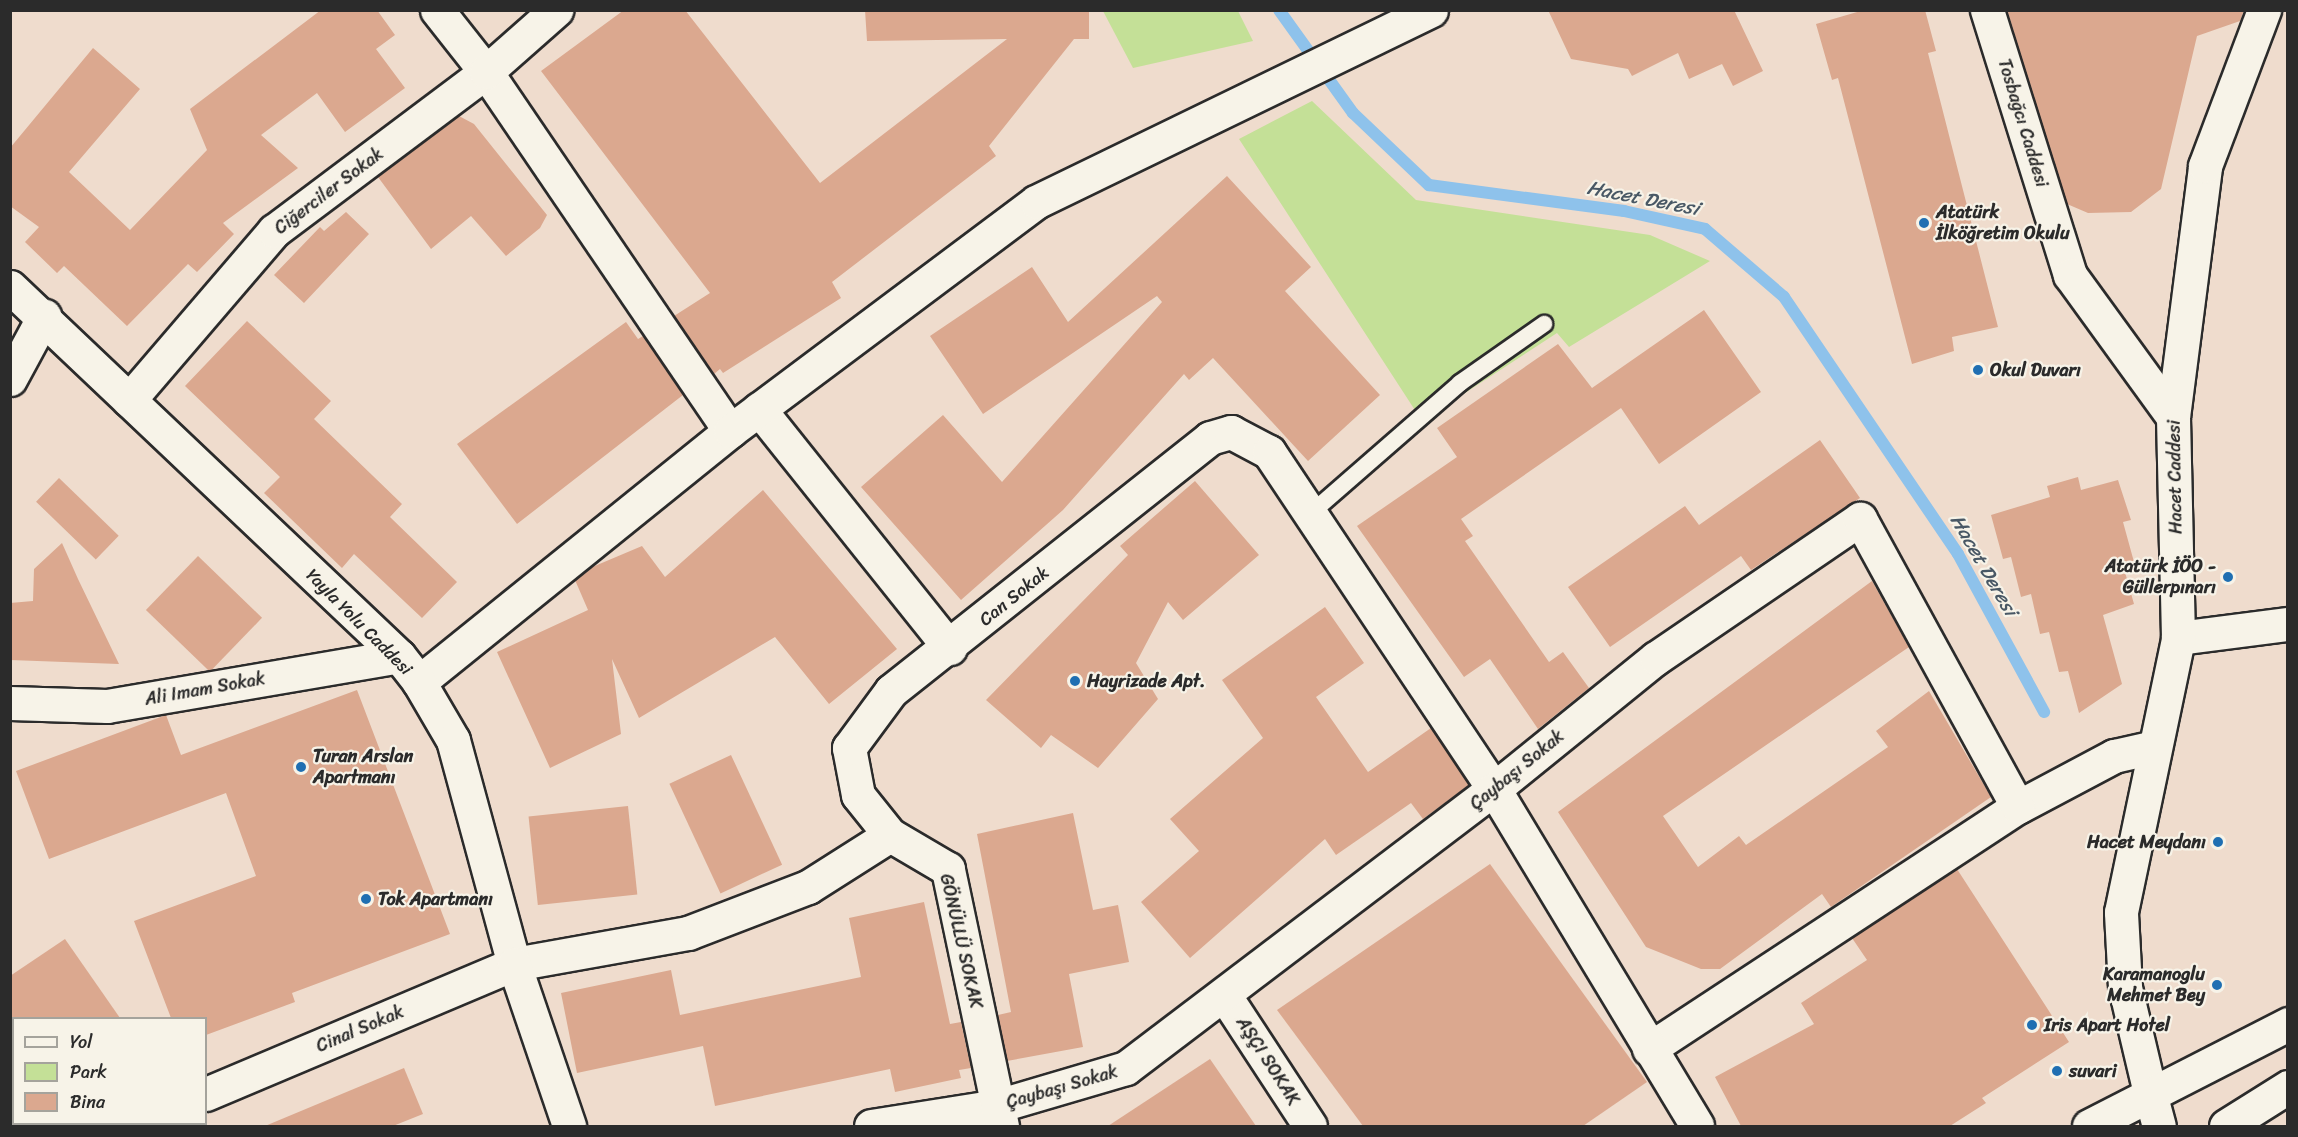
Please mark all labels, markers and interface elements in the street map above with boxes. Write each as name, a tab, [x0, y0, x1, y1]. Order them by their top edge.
street label: Tosbağcı Caddesi	[1993, 56, 2053, 190]
street label: Ciğerciler Sokak	[270, 143, 388, 239]
water label: Hacet Deresi	[1585, 175, 1701, 221]
place label: Atatürk İlköğretim Okulu	[1936, 202, 2070, 244]
marker: Atatürk İlköğretim Okulu	[1917, 216, 1931, 230]
place label: Okul Duvarı	[1990, 359, 2081, 381]
marker: Okul Duvarı	[1971, 363, 1985, 377]
street label: Hacet Caddesi	[2163, 420, 2187, 534]
water label: Hacet Deresi	[1945, 510, 2023, 620]
place label: Atatürk İÖO - Güllerpınarı	[2105, 556, 2216, 598]
street label: Can Sokak	[975, 561, 1053, 631]
street label: Yayla Yolu Caddesi	[301, 564, 417, 680]
marker: Atatürk İÖO - Güllerpınarı	[2221, 570, 2235, 584]
street label: Ali Imam Sokak	[142, 668, 268, 710]
place label: Hayrizade Apt.	[1087, 670, 1206, 692]
marker: Hayrizade Apt.	[1068, 674, 1082, 688]
street label: Çaybaşı Sokak	[1466, 725, 1568, 815]
place label: Turan Arslan Apartmanı	[313, 746, 413, 789]
marker: Turan Arslan Apartmanı	[294, 760, 308, 774]
place label: Hacet Meydanı	[2087, 831, 2206, 853]
marker: Hacet Meydanı	[2211, 835, 2225, 849]
street label: GÖNÜLLÜ SOKAK	[935, 872, 987, 1010]
place label: Tok Apartmanı	[378, 888, 492, 910]
marker: Tok Apartmanı	[359, 892, 373, 906]
place label: Karamanoglu Mehmet Bey	[2103, 964, 2205, 1006]
marker: Karamanoglu Mehmet Bey	[2210, 978, 2224, 992]
street label: Cinal Sokak	[313, 1001, 407, 1057]
street label: AŞÇI SOKAK	[1231, 1013, 1305, 1109]
place label: Iris Apart Hotel	[2044, 1014, 2170, 1036]
legend	[12, 1017, 207, 1125]
marker: Iris Apart Hotel	[2025, 1018, 2039, 1032]
text: Yol	[70, 1026, 92, 1058]
text: Park	[70, 1056, 107, 1088]
place label: suvari	[2069, 1060, 2117, 1082]
street label: Çaybaşı Sokak	[1004, 1061, 1120, 1113]
marker: suvari	[2050, 1064, 2064, 1078]
text: Bina	[70, 1086, 105, 1118]

